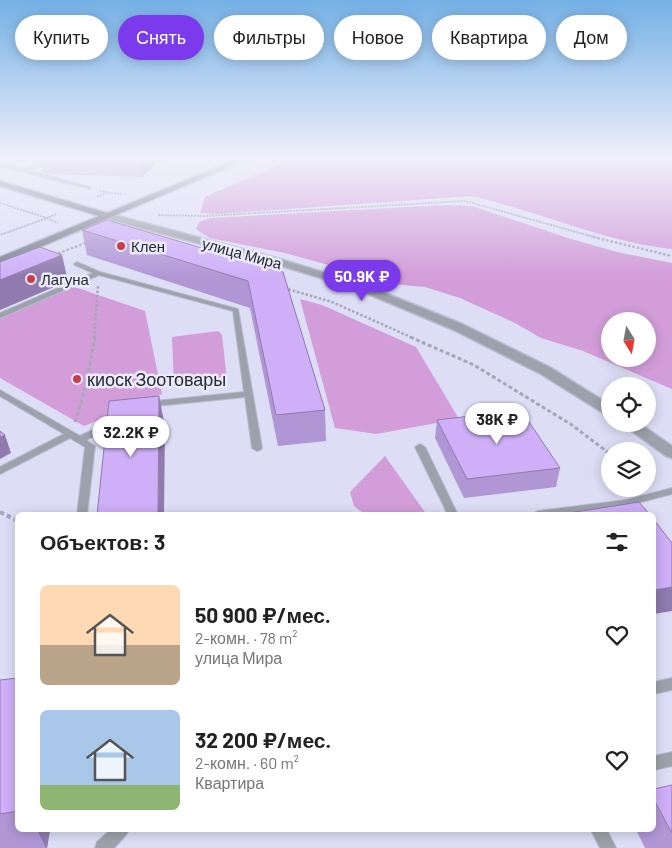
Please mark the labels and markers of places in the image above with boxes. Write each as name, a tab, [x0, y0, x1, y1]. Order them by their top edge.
place label: Клен	[131, 237, 165, 255]
marker: Клен	[115, 240, 127, 252]
pin: 50.9K ₽	[316, 260, 408, 302]
place label: Лагуна	[41, 270, 89, 288]
marker: Лагуна	[25, 273, 37, 285]
place label: киоск Зоотовары	[87, 368, 226, 390]
marker: киоск Зоотовары	[71, 373, 83, 385]
pin: 38K ₽	[462, 402, 532, 445]
pin: 32.2K ₽	[85, 416, 177, 458]

